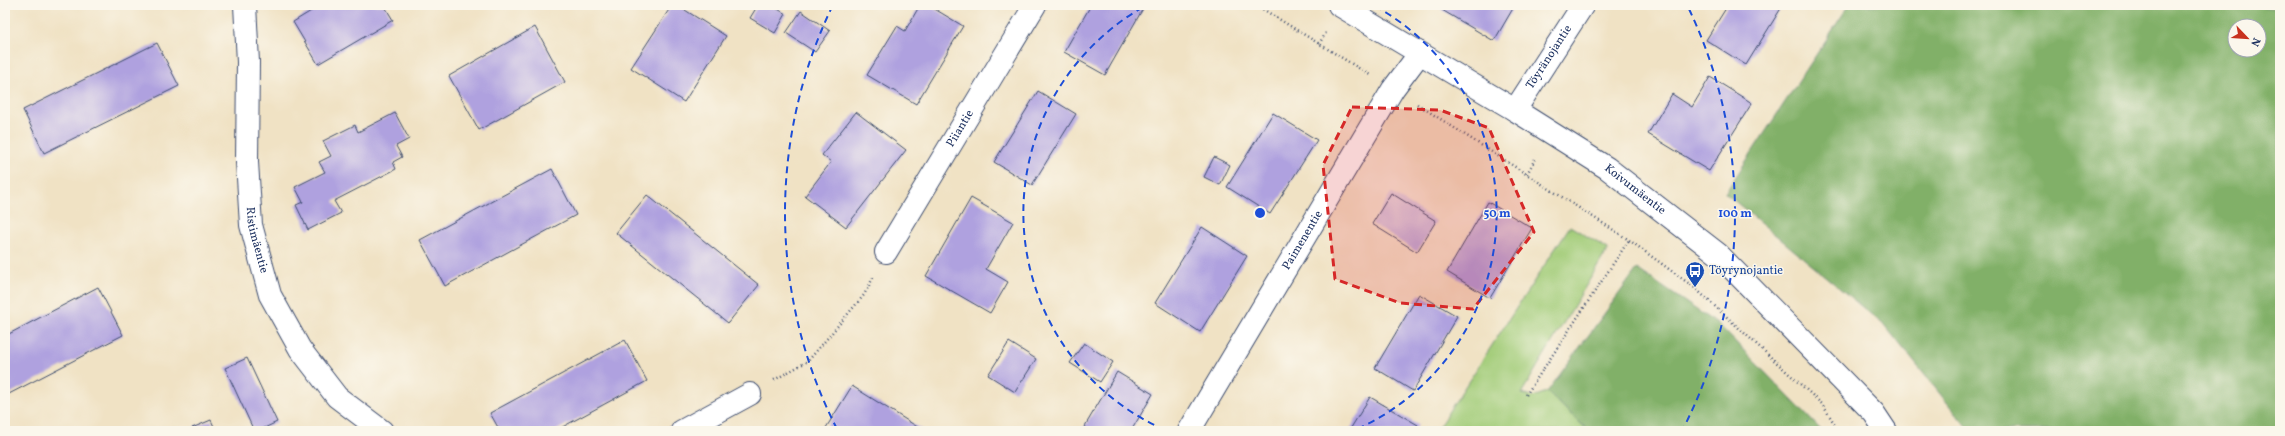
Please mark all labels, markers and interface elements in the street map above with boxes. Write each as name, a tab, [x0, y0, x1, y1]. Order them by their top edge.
north arrow	[2227, 18, 2267, 58]
street label: Töyränojantie	[1523, 22, 1576, 92]
text: N	[2246, 35, 2263, 48]
street label: Piiantie	[943, 107, 978, 150]
street label: Koivumäentie	[1601, 161, 1669, 219]
street label: Ristimäentie	[242, 206, 272, 275]
centre of rings	[1253, 206, 1267, 220]
text: 50 m	[1483, 206, 1511, 222]
text: 100 m	[1718, 206, 1752, 222]
street label: Paimenentie	[1279, 207, 1327, 273]
bus stop icon: Töyrynojantie	[1684, 260, 1706, 288]
place label: Töyrynojantie	[1709, 263, 1783, 279]

